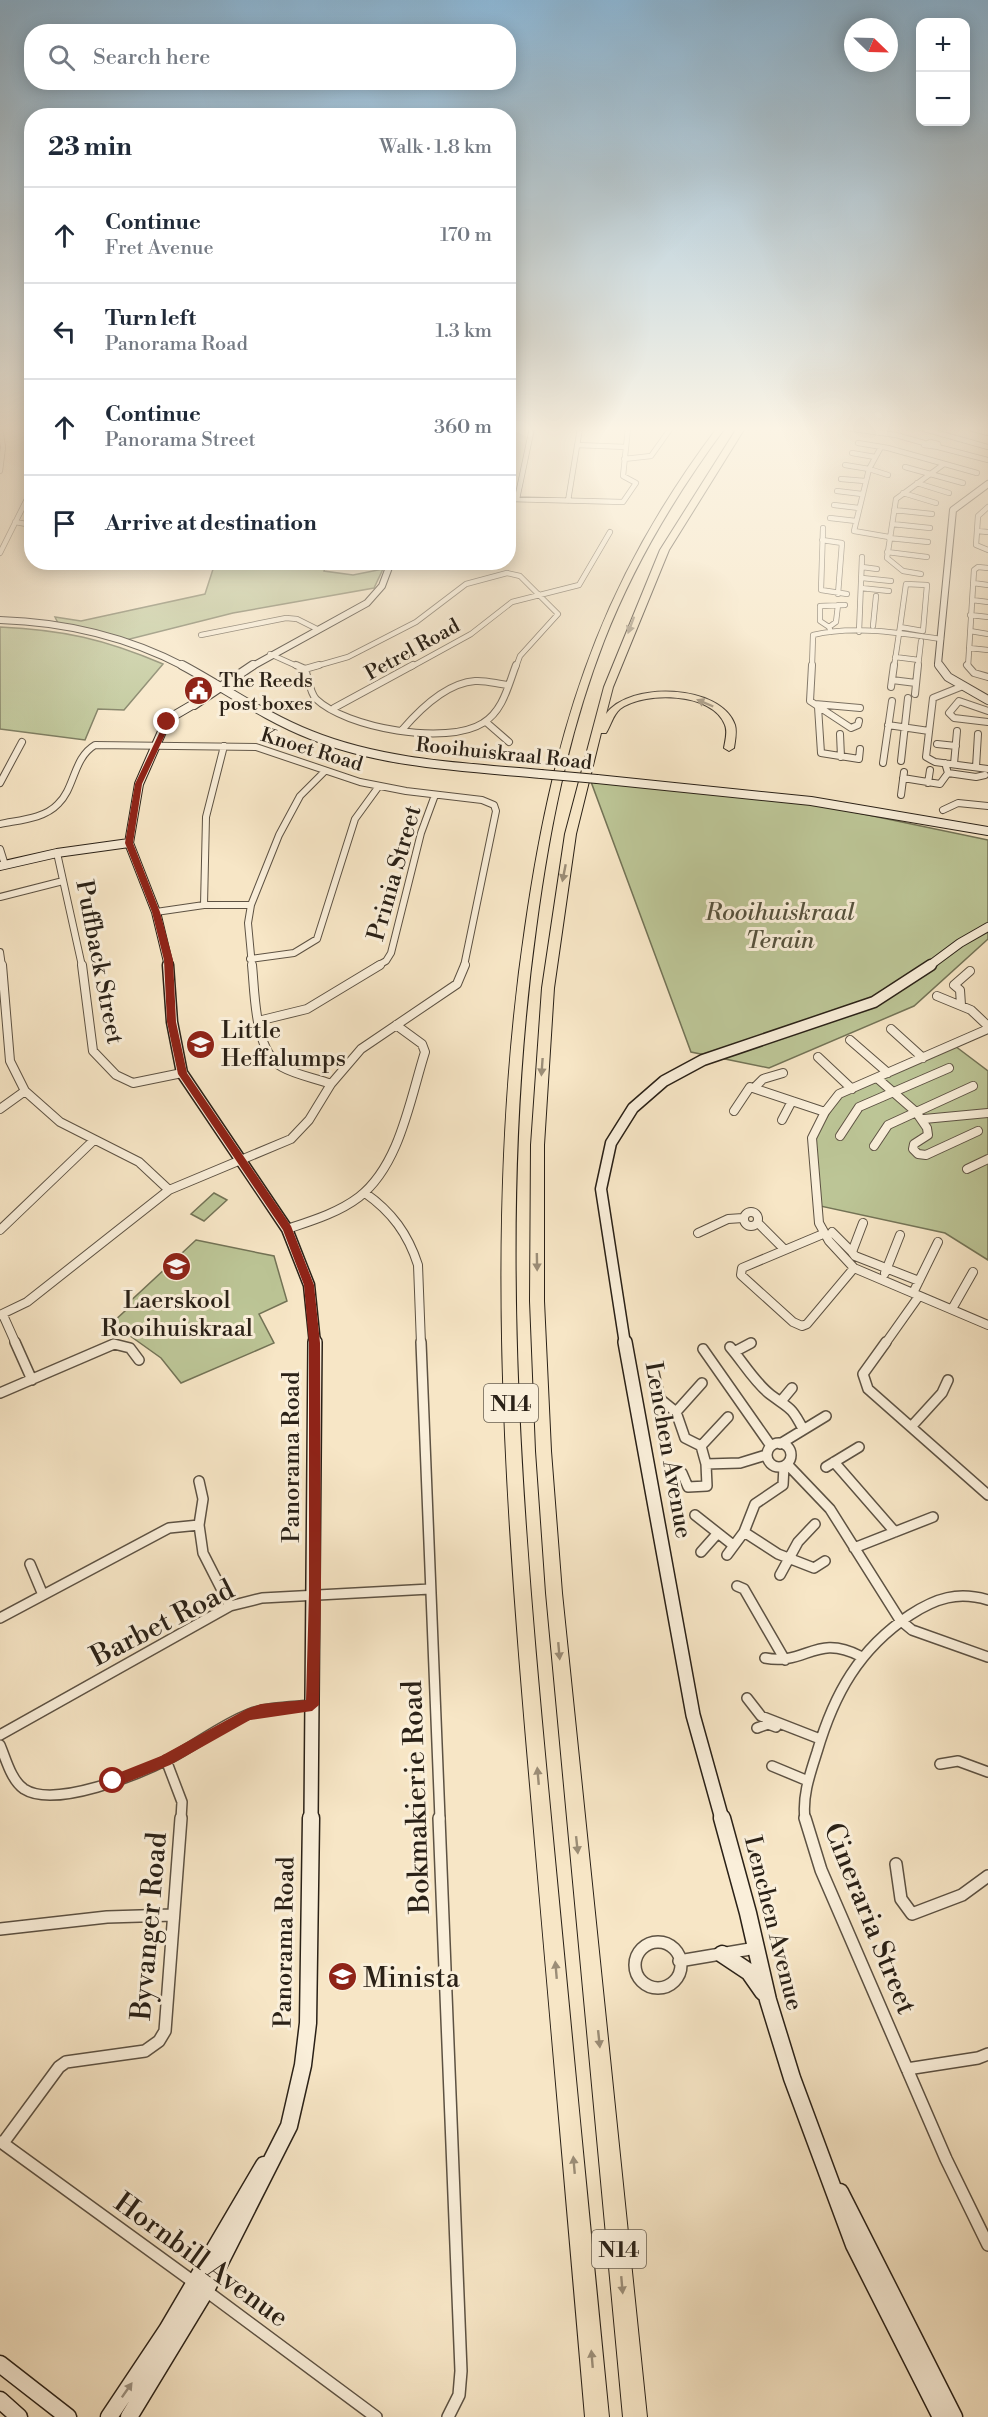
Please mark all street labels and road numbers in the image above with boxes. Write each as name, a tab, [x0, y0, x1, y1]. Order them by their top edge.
street label: Petrel Road	[361, 614, 465, 687]
street label: Knoet Road	[257, 723, 366, 778]
street label: Rooihuiskraal Road	[414, 733, 594, 776]
street label: Prinia Street	[361, 802, 429, 945]
street label: Puffback Street	[68, 878, 130, 1047]
street label: Lenchen Avenue	[638, 1359, 698, 1541]
street label: Panorama Road	[277, 1371, 307, 1543]
road number: N14	[484, 1384, 538, 1422]
street label: Barbet Road	[84, 1572, 240, 1675]
street label: Bokmakierie Road	[395, 1680, 438, 1915]
street label: Cineraria Street	[815, 1818, 924, 2019]
street label: Byvanger Road	[124, 1831, 175, 2023]
street label: Lenchen Avenue	[737, 1833, 809, 2014]
street label: Panorama Road	[269, 1856, 301, 2028]
street label: Hornbill Avenue	[107, 2185, 295, 2335]
road number: N14	[592, 2230, 646, 2268]

